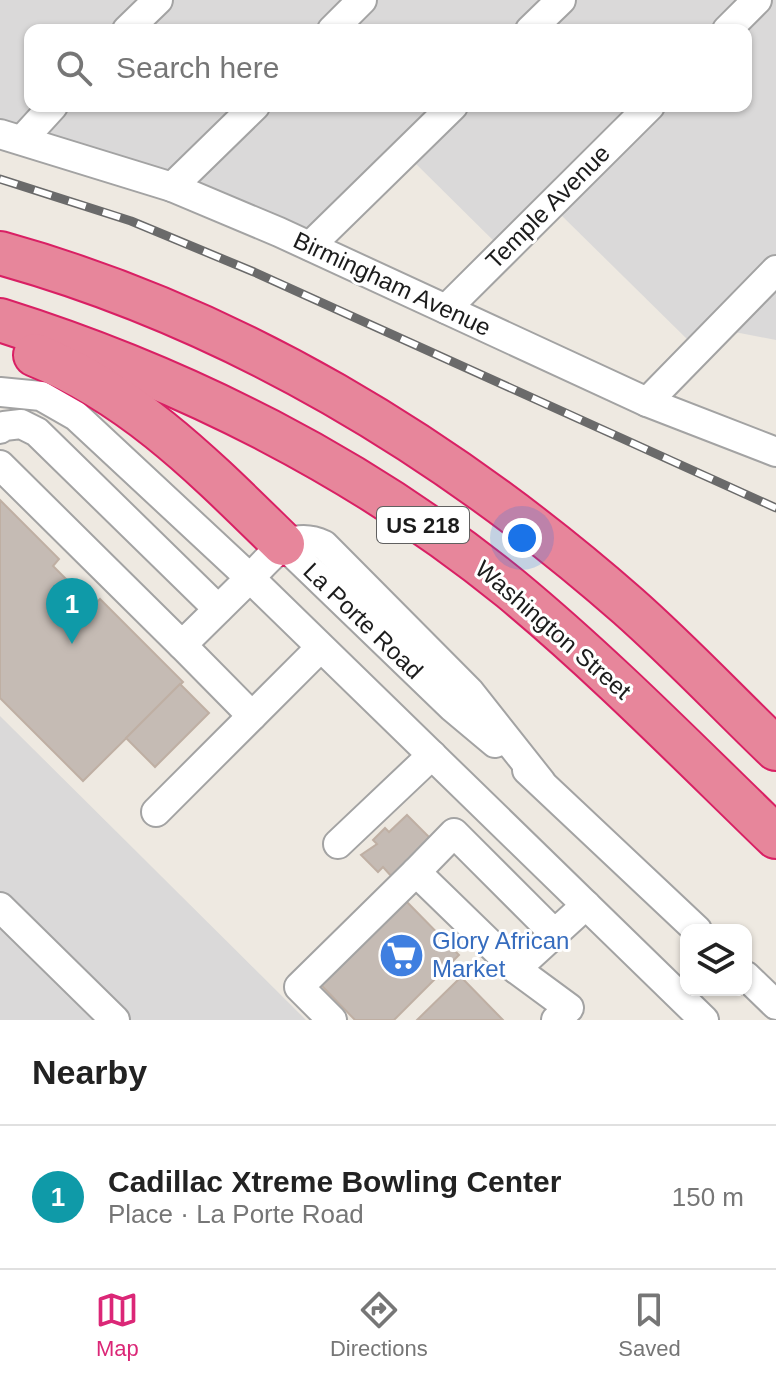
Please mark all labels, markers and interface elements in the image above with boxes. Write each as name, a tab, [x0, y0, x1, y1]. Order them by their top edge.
search box	[24, 24, 752, 112]
icon: search	[52, 46, 96, 90]
text: Search here	[116, 51, 279, 84]
street label: Temple Avenue	[480, 139, 615, 274]
street label: Birmingham Avenue	[289, 226, 495, 341]
road number: US 218	[377, 507, 469, 543]
your location	[502, 518, 542, 558]
street label: Washington Street	[470, 555, 637, 705]
street label: La Porte Road	[298, 557, 428, 684]
pin: 1	[46, 578, 98, 644]
map controls	[680, 924, 752, 996]
button: layers	[680, 924, 752, 996]
place label: Glory African Market	[432, 927, 569, 982]
supermarket icon: Glory African Market	[377, 931, 425, 979]
text: Nearby	[32, 1053, 147, 1091]
text: Cadillac Xtreme Bowling Center	[108, 1165, 561, 1198]
text: 1	[51, 1182, 65, 1212]
text: 150 m	[672, 1182, 744, 1212]
text: Place · La Porte Road	[108, 1199, 364, 1229]
tab: Map	[95, 1288, 139, 1362]
tab: Directions	[330, 1288, 428, 1362]
tab: Saved	[618, 1288, 681, 1362]

